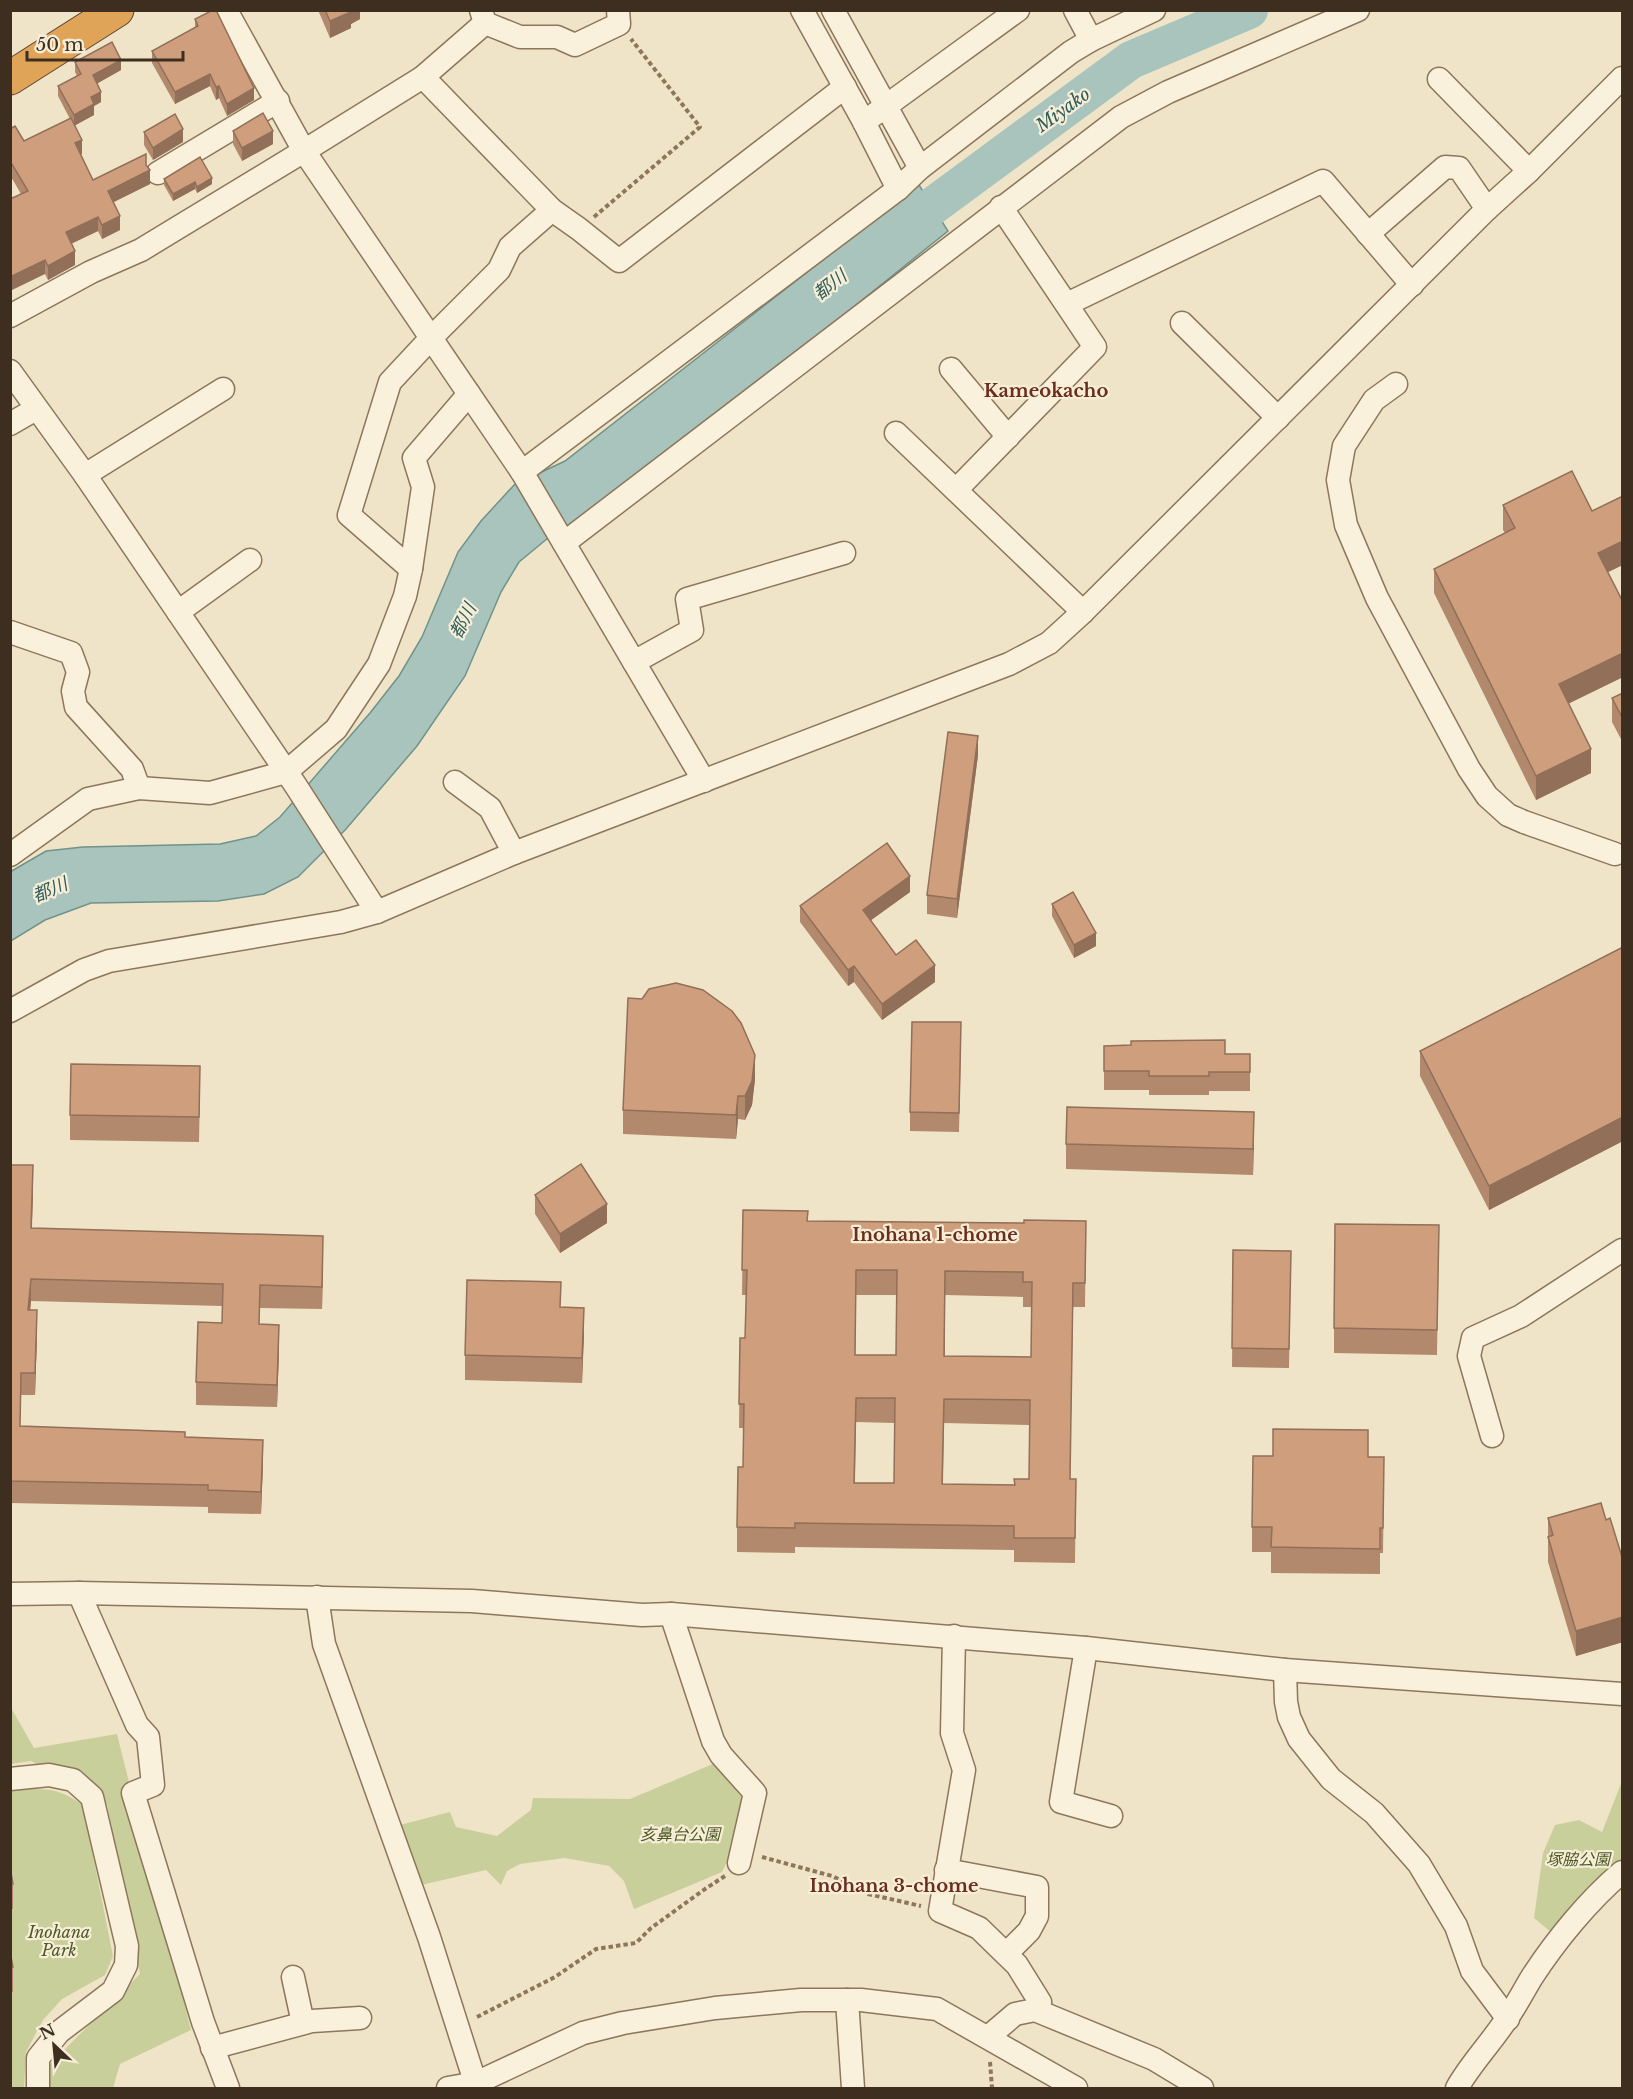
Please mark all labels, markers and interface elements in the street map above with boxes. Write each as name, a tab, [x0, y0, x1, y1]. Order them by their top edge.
scale bar	[27, 24, 183, 62]
text: 50 m	[36, 34, 84, 56]
water label: Miyako	[1031, 83, 1095, 138]
water label: 都川	[809, 264, 853, 305]
district label: Kameokacho	[984, 380, 1108, 402]
water label: 都川	[445, 598, 482, 642]
water label: 都川	[29, 872, 73, 907]
district label: Inohana 1-chome	[852, 1224, 1018, 1246]
park label: 亥鼻台公園	[640, 1824, 722, 1844]
park label: 塚脇公園	[1546, 1849, 1612, 1869]
district label: Inohana 3-chome	[809, 1875, 979, 1897]
park label: Inohana Park	[27, 1922, 90, 1960]
north arrow	[24, 2015, 84, 2075]
text: N	[36, 2019, 59, 2044]

